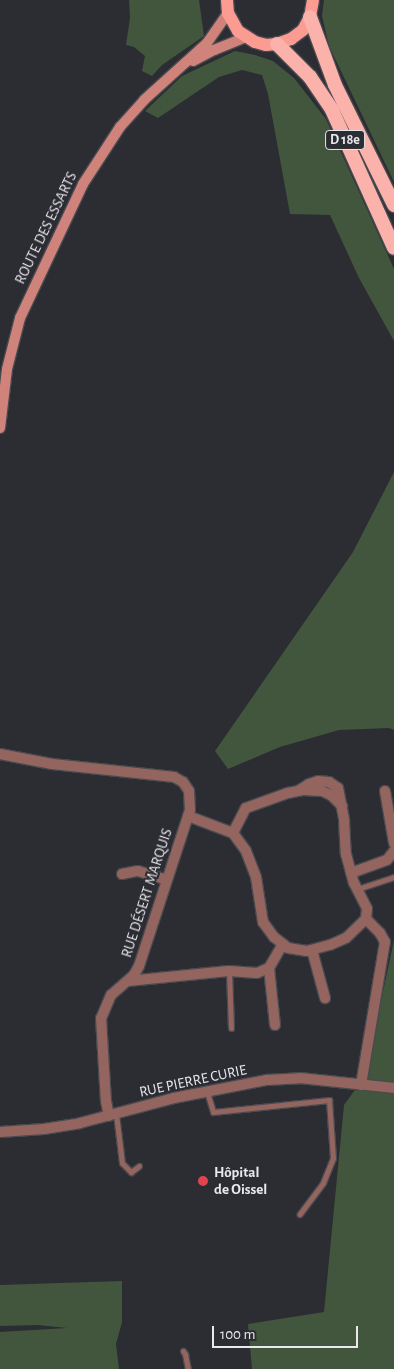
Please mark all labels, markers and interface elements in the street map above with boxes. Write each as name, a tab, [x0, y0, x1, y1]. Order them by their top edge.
road number: D 18e	[325, 128, 365, 152]
street label: ROUTE DES ESSARTS	[11, 169, 81, 287]
street label: RUE DÉSERT MARQUIS	[118, 826, 176, 960]
street label: RUE PIERRE CURIE	[138, 1061, 248, 1101]
place label: Hôpital de Oissel	[214, 1163, 267, 1198]
marker: Hôpital de Oissel	[196, 1174, 210, 1188]
scale bar	[214, 1316, 360, 1348]
text: 100 m	[220, 1327, 255, 1342]

